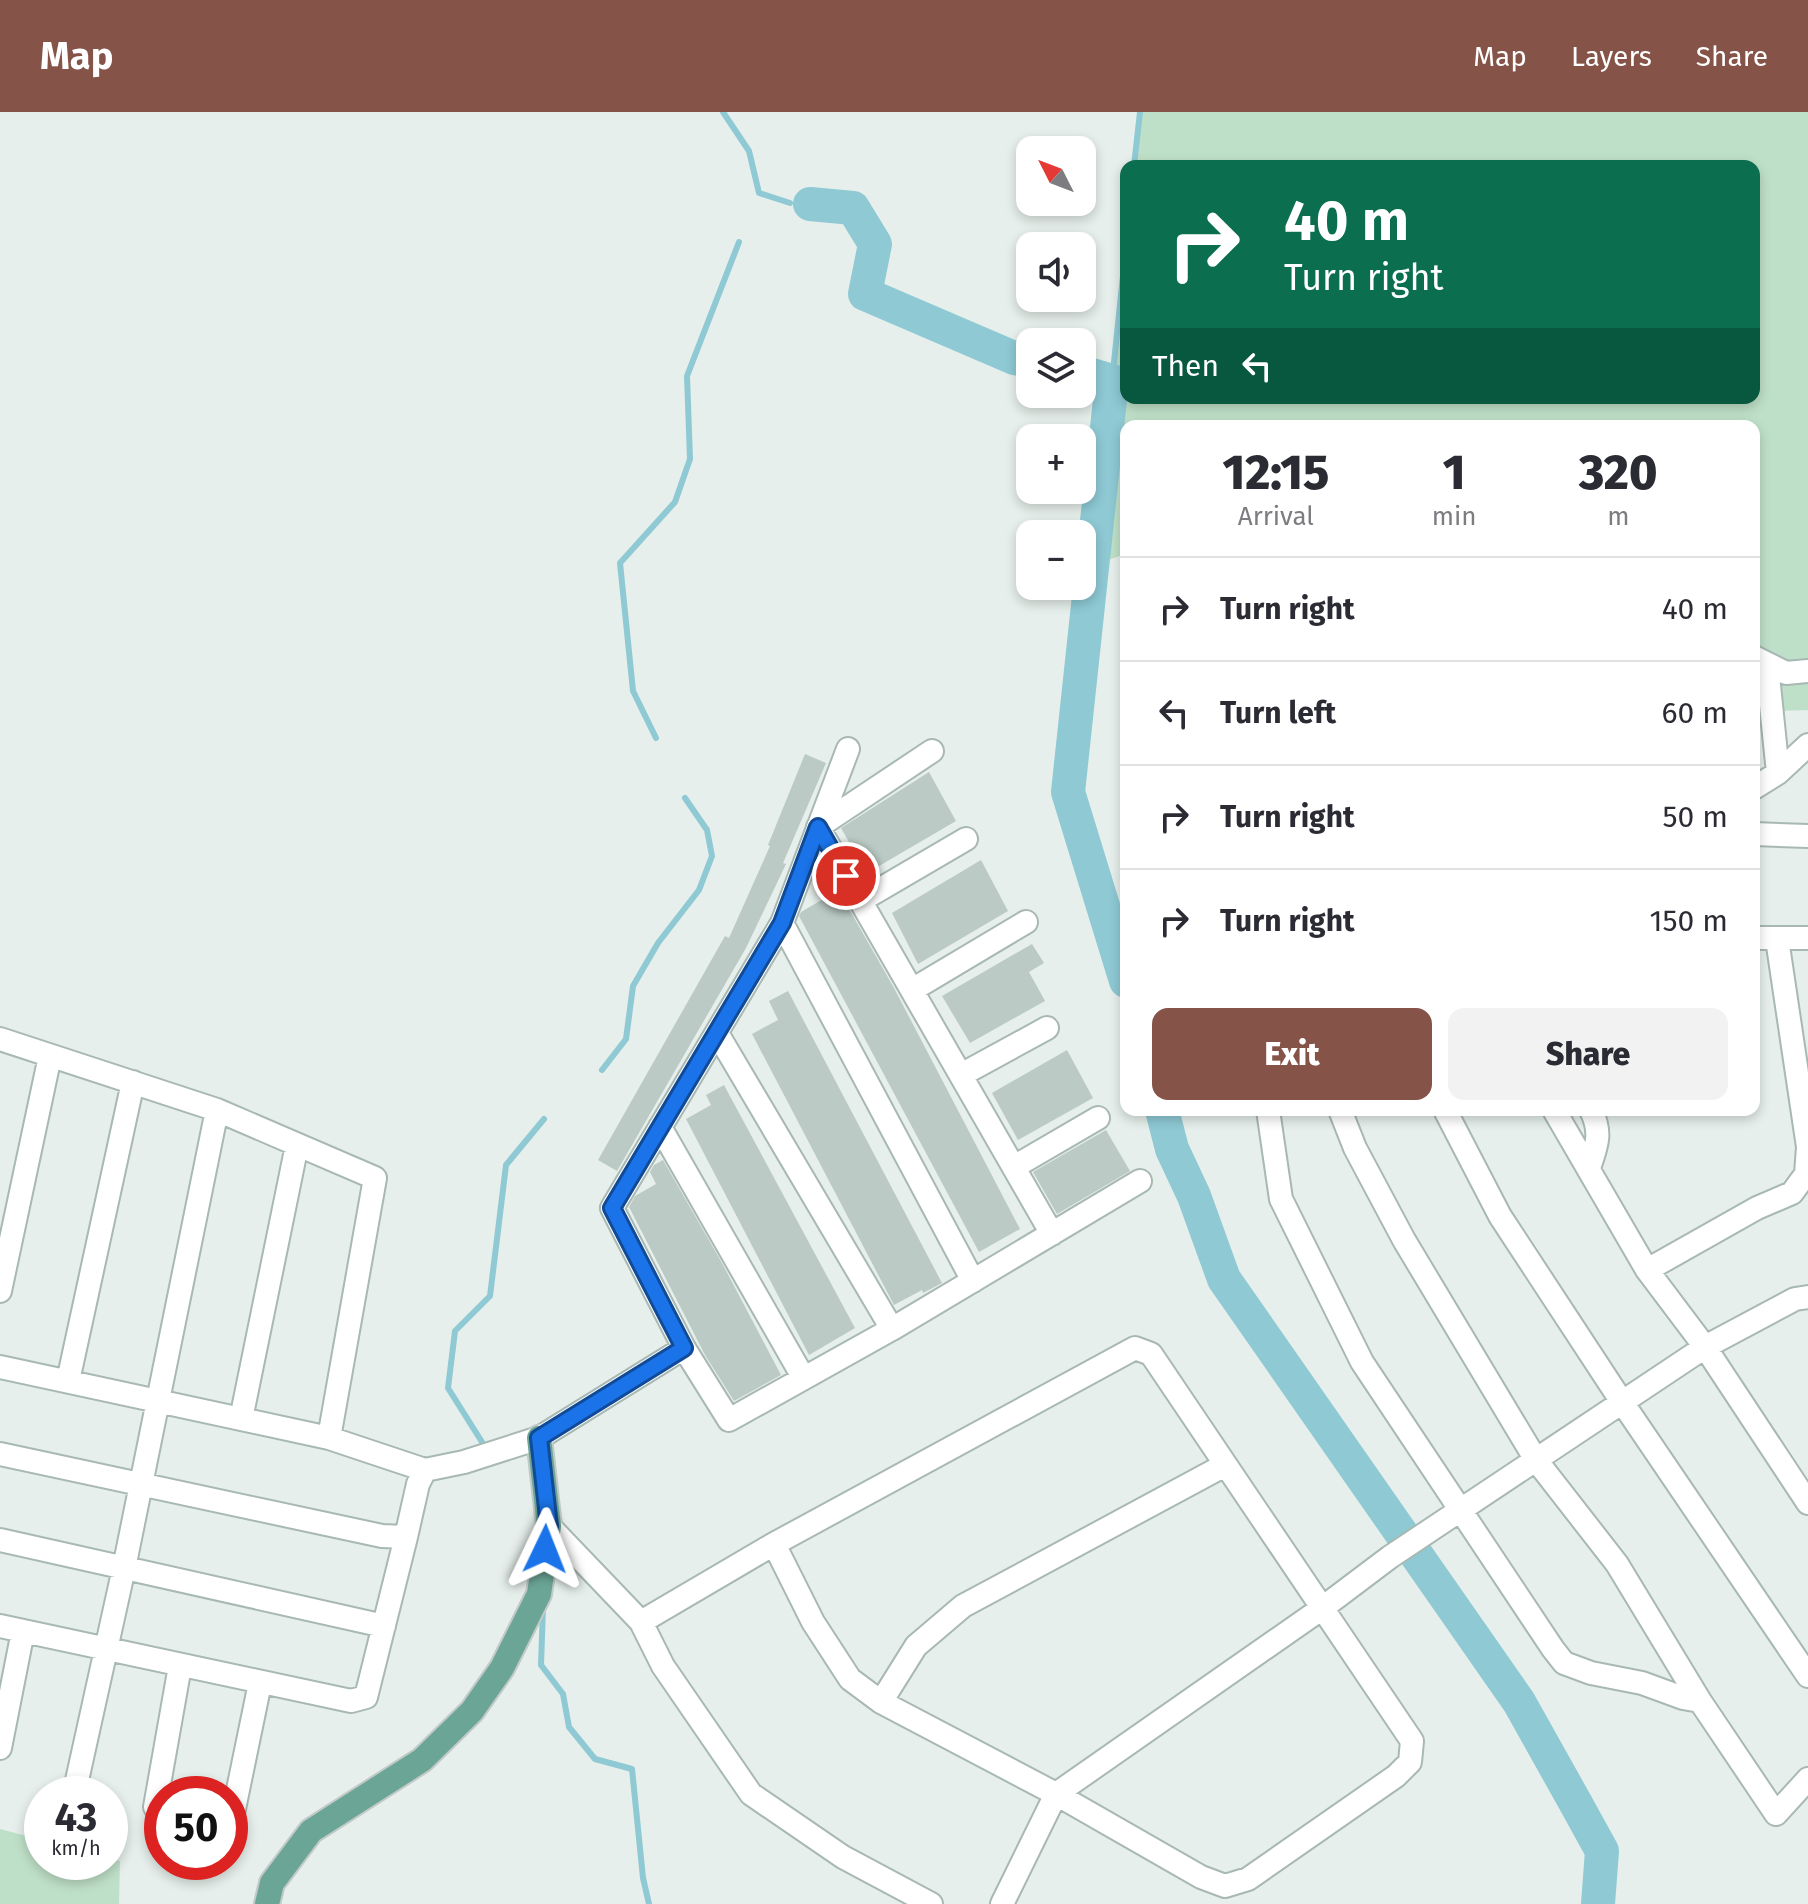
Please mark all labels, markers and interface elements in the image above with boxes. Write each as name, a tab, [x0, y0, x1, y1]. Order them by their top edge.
text: Map	[40, 33, 113, 79]
text: Map	[1473, 40, 1527, 73]
text: Layers	[1571, 40, 1652, 73]
text: Share	[1696, 40, 1768, 73]
north arrow	[1016, 136, 1096, 216]
map controls	[1016, 136, 1096, 600]
text: 40 m	[1284, 188, 1409, 255]
icon: right	[1152, 192, 1256, 296]
button: sound	[1016, 232, 1096, 312]
text: Turn right	[1284, 256, 1444, 300]
button: layers	[1016, 328, 1096, 408]
icon: left	[1235, 344, 1279, 388]
text: Then	[1152, 348, 1219, 384]
button: +	[1016, 424, 1096, 504]
text: 12:15	[1223, 444, 1329, 502]
text: 1	[1443, 444, 1466, 502]
text: 320	[1579, 444, 1657, 502]
text: Arrival	[1238, 501, 1314, 532]
text: min	[1432, 501, 1477, 532]
text: m	[1607, 501, 1629, 532]
button: −	[1016, 520, 1096, 600]
icon: right	[1152, 587, 1196, 631]
text: Turn right	[1220, 591, 1355, 627]
text: 40 m	[1662, 591, 1728, 627]
icon: left	[1152, 691, 1196, 735]
text: Turn left	[1220, 695, 1336, 731]
text: 60 m	[1662, 695, 1728, 731]
icon: right	[1152, 795, 1196, 839]
text: Turn right	[1220, 799, 1355, 835]
text: 50 m	[1663, 799, 1728, 835]
pin	[812, 842, 880, 910]
icon: arrive	[824, 854, 868, 898]
icon: right	[1152, 899, 1196, 943]
text: Turn right	[1220, 903, 1355, 939]
text: 150 m	[1650, 903, 1728, 939]
button: Exit	[1152, 1008, 1432, 1100]
button: Share	[1448, 1008, 1728, 1100]
position arrow	[503, 1507, 587, 1591]
speed limit sign: 50	[144, 1776, 248, 1880]
text: 43	[55, 1794, 97, 1842]
text: km/h	[51, 1836, 101, 1860]

